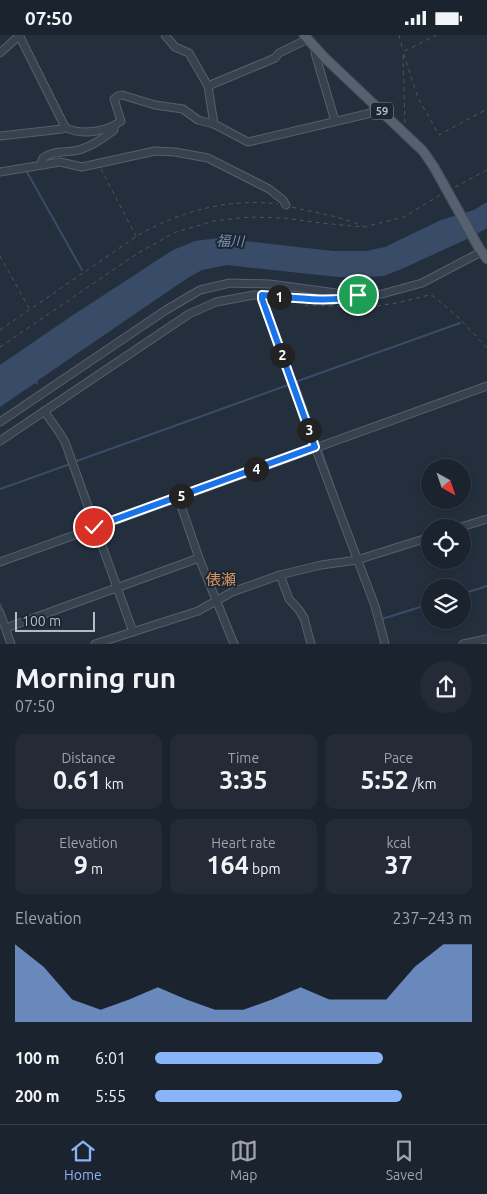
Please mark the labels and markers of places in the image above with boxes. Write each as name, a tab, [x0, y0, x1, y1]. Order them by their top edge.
pin	[337, 274, 379, 316]
pin: 1	[266, 285, 292, 309]
pin: 2	[270, 343, 294, 367]
pin: 3	[296, 417, 322, 443]
pin: 4	[244, 457, 268, 481]
pin: 5	[168, 483, 194, 509]
pin	[73, 506, 115, 548]

